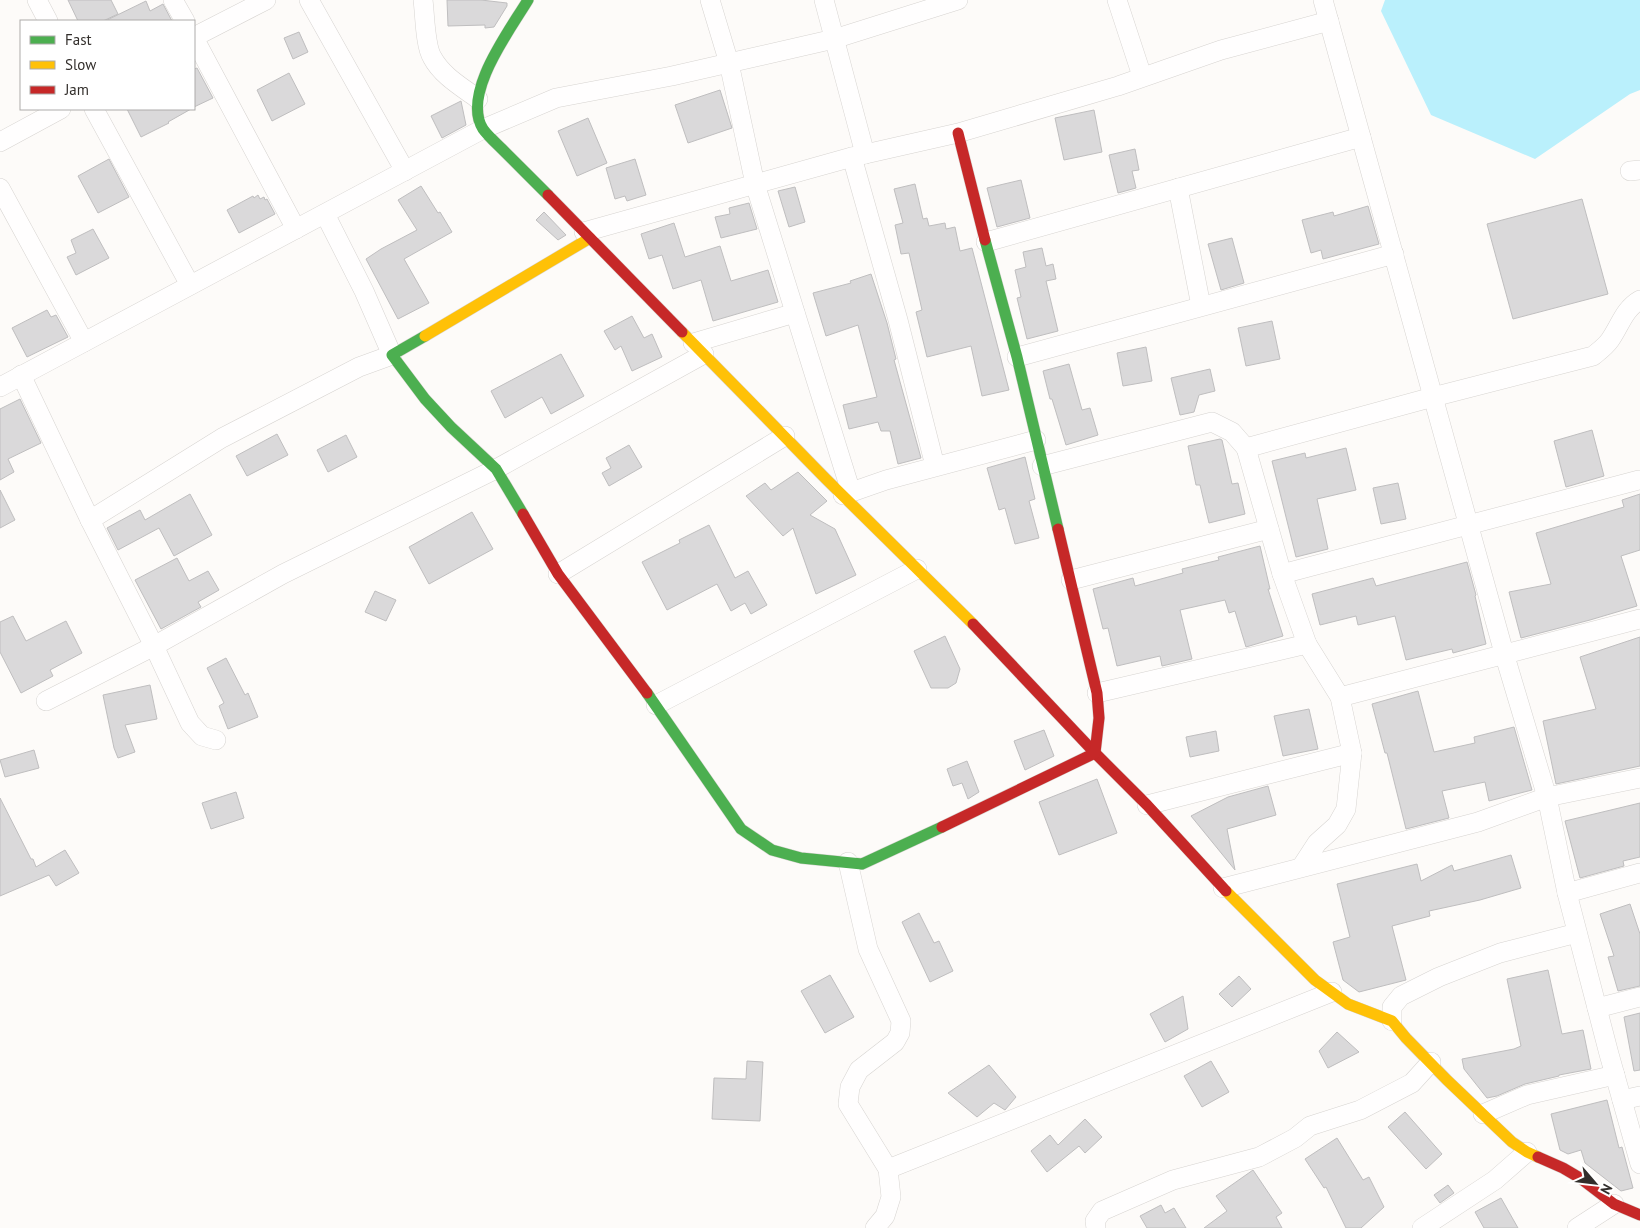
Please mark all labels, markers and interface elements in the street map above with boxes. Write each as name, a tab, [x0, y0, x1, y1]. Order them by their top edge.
legend	[20, 20, 195, 110]
text: Fast	[65, 30, 92, 49]
text: Slow	[65, 55, 96, 74]
text: Jam	[64, 80, 89, 99]
north arrow	[1570, 1158, 1620, 1208]
text: N	[1596, 1181, 1617, 1197]

